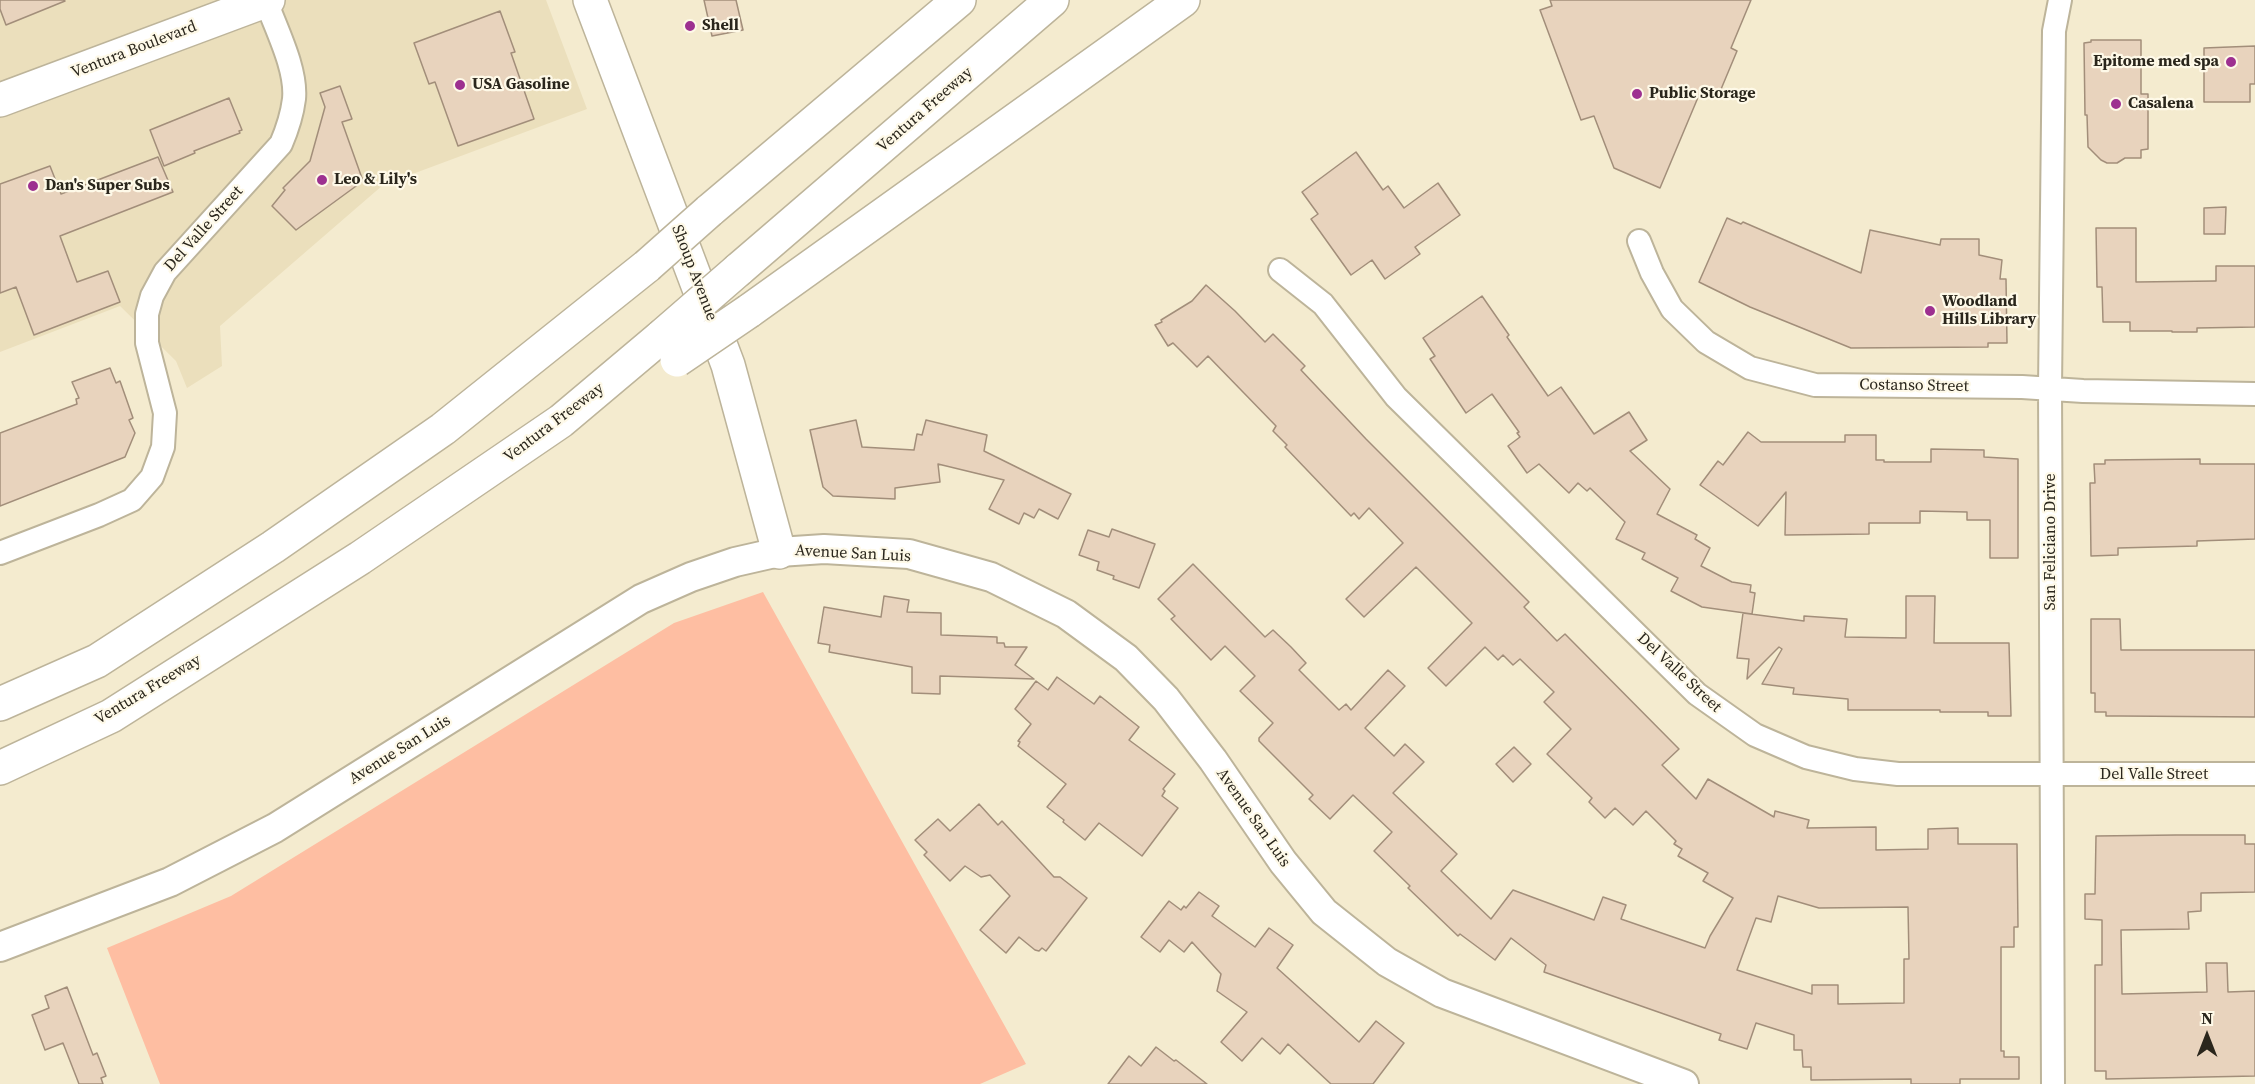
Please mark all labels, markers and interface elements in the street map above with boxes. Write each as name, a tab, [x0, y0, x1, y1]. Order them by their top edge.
place label: Shell	[702, 16, 739, 36]
street label: Ventura Boulevard	[69, 17, 199, 83]
marker: Shell	[683, 19, 697, 33]
place label: Epitome med spa	[2093, 52, 2219, 72]
marker: Epitome med spa	[2224, 55, 2238, 69]
street label: Ventura Freeway	[873, 63, 977, 157]
place label: USA Gasoline	[472, 75, 570, 95]
marker: USA Gasoline	[453, 78, 467, 92]
place label: Public Storage	[1649, 84, 1755, 104]
marker: Public Storage	[1630, 87, 1644, 101]
place label: Casalena	[2128, 94, 2194, 114]
marker: Casalena	[2109, 97, 2123, 111]
place label: Leo & Lily's	[334, 170, 417, 190]
marker: Leo & Lily's	[315, 173, 329, 187]
place label: Dan's Super Subs	[45, 176, 170, 196]
marker: Dan's Super Subs	[26, 179, 40, 193]
street label: Del Valle Street	[161, 182, 247, 276]
street label: Shoup Avenue	[667, 222, 721, 324]
place label: Woodland Hills Library	[1942, 292, 2036, 330]
marker: Woodland Hills Library	[1923, 304, 1937, 318]
street label: Costanso Street	[1859, 375, 1969, 397]
street label: Ventura Freeway	[500, 379, 608, 467]
street label: San Feliciano Drive	[2041, 473, 2061, 611]
street label: Avenue San Luis	[795, 541, 911, 567]
street label: Del Valle Street	[1633, 629, 1725, 717]
street label: Ventura Freeway	[92, 651, 204, 729]
street label: Avenue San Luis	[346, 711, 454, 789]
street label: Avenue San Luis	[1212, 765, 1294, 871]
street label: Del Valle Street	[2100, 765, 2208, 785]
north arrow	[2177, 1006, 2237, 1066]
text: N	[2201, 1007, 2213, 1029]

